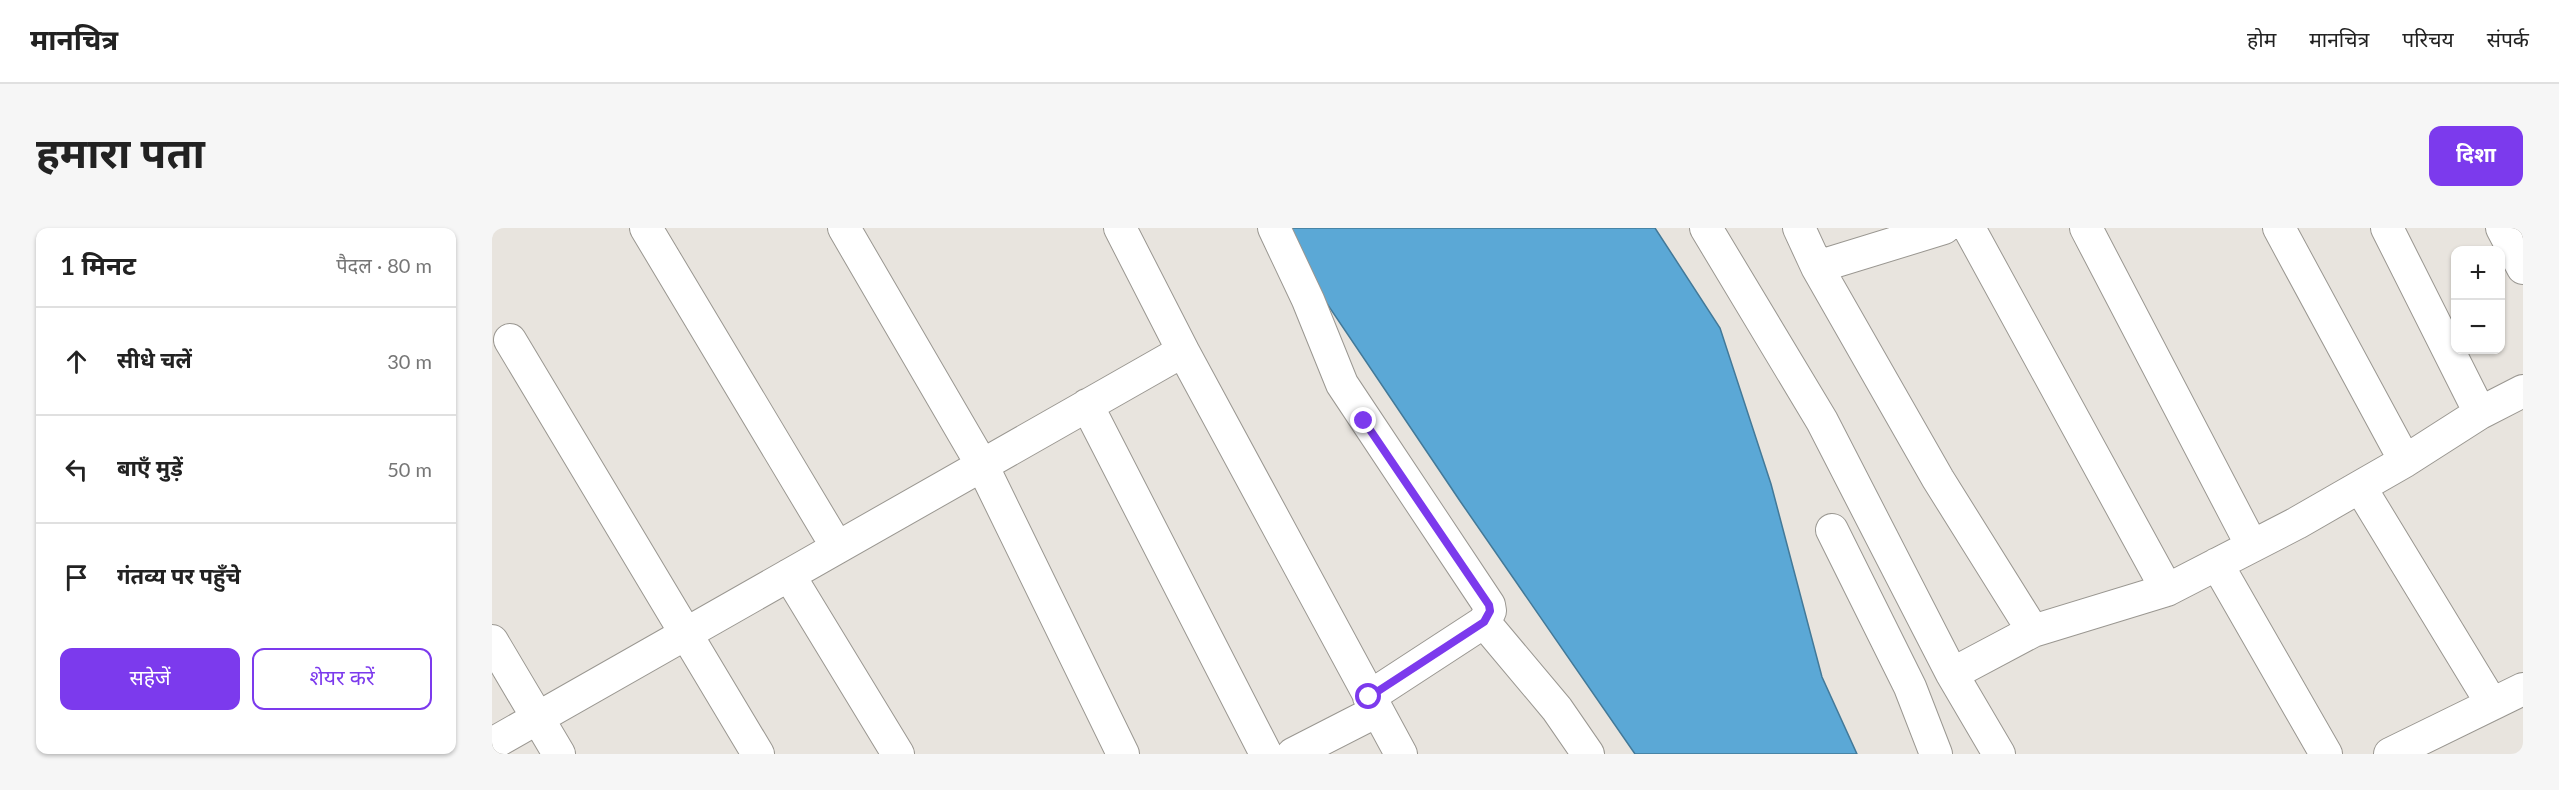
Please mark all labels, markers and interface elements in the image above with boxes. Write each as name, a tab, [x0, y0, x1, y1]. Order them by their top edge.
text: मानचित्र	[30, 22, 118, 56]
text: होम	[2247, 26, 2276, 51]
text: मानचित्र	[2309, 26, 2369, 51]
text: परिचय	[2402, 26, 2454, 51]
text: संपर्क	[2487, 26, 2529, 51]
button: दिशा	[2429, 126, 2523, 186]
text: हमारा पता	[36, 127, 205, 177]
map controls	[2451, 246, 2505, 354]
button: +	[2451, 246, 2505, 300]
text: 1 मिनट	[60, 249, 136, 281]
text: पैदल · 80 m	[336, 253, 432, 277]
button: −	[2451, 300, 2505, 354]
icon: ahead	[60, 345, 93, 378]
text: सीधे चलें	[117, 346, 192, 373]
text: 30 m	[387, 349, 432, 373]
route end	[1350, 407, 1376, 433]
icon: left	[60, 453, 93, 486]
text: बाएँ मुड़ें	[117, 454, 183, 481]
text: 50 m	[387, 457, 432, 481]
icon: arrive	[60, 561, 93, 594]
text: गंतव्य पर पहुँचे	[117, 562, 241, 589]
button: सहेजें	[60, 648, 240, 710]
button: शेयर करें	[252, 648, 432, 710]
route start	[1355, 683, 1381, 709]

